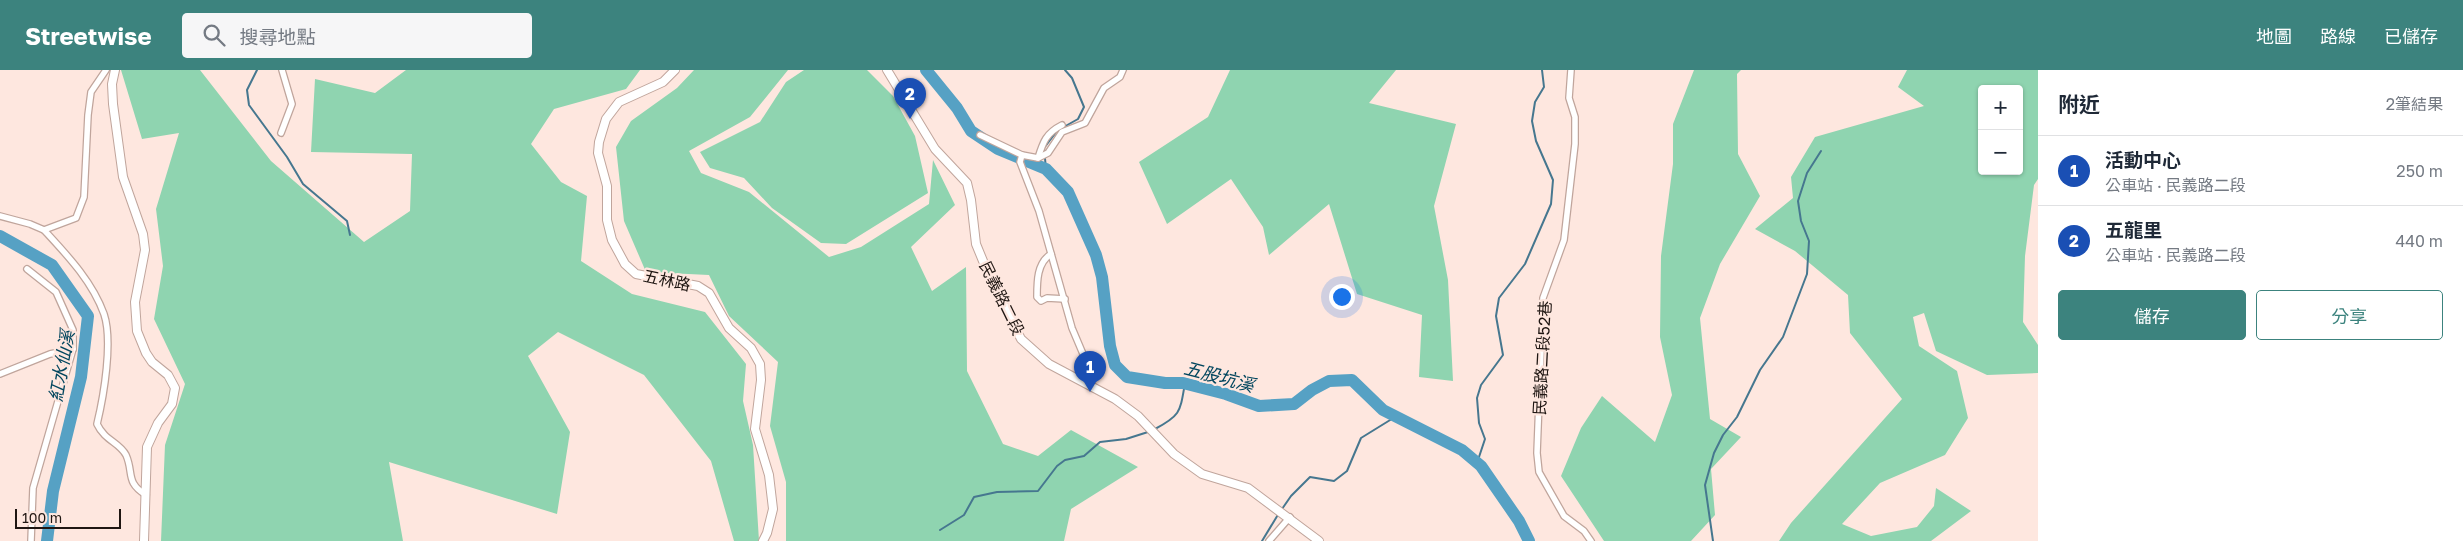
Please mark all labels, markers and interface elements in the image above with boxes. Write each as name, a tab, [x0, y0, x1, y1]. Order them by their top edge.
search box	[182, 13, 532, 58]
text: Streetwise	[25, 21, 152, 50]
icon: search	[200, 21, 228, 49]
text: 搜尋地點	[240, 25, 316, 48]
text: 地圖	[2256, 25, 2292, 47]
text: 路線	[2320, 25, 2356, 47]
text: 已儲存	[2384, 25, 2438, 47]
pin: 2	[894, 78, 926, 119]
map controls	[1978, 85, 2023, 175]
button: +	[1978, 85, 2023, 130]
text: 附近	[2058, 91, 2100, 117]
text: 2筆結果	[2386, 94, 2443, 114]
button: −	[1978, 130, 2023, 175]
text: 活動中心	[2105, 148, 2181, 171]
text: 1	[2070, 161, 2078, 181]
text: 250 m	[2396, 161, 2443, 181]
text: 公車站 · 民義路二段	[2105, 175, 2246, 195]
text: 五龍里	[2105, 218, 2162, 241]
text: 2	[2069, 231, 2079, 251]
text: 440 m	[2395, 231, 2443, 251]
text: 公車站 · 民義路二段	[2105, 245, 2246, 265]
street label: 民義路二段	[975, 258, 1029, 338]
street label: 五林路	[641, 265, 693, 295]
your location	[1329, 284, 1355, 310]
button: 儲存	[2058, 290, 2246, 340]
button: 分享	[2256, 290, 2443, 340]
street label: 民義路二段52巷	[1529, 300, 1555, 416]
water label: 紅水仙溪	[44, 326, 79, 403]
pin: 1	[1074, 351, 1106, 392]
water label: 五股坑溪	[1182, 356, 1260, 397]
scale bar	[15, 506, 121, 529]
text: 100 m	[22, 509, 62, 526]

